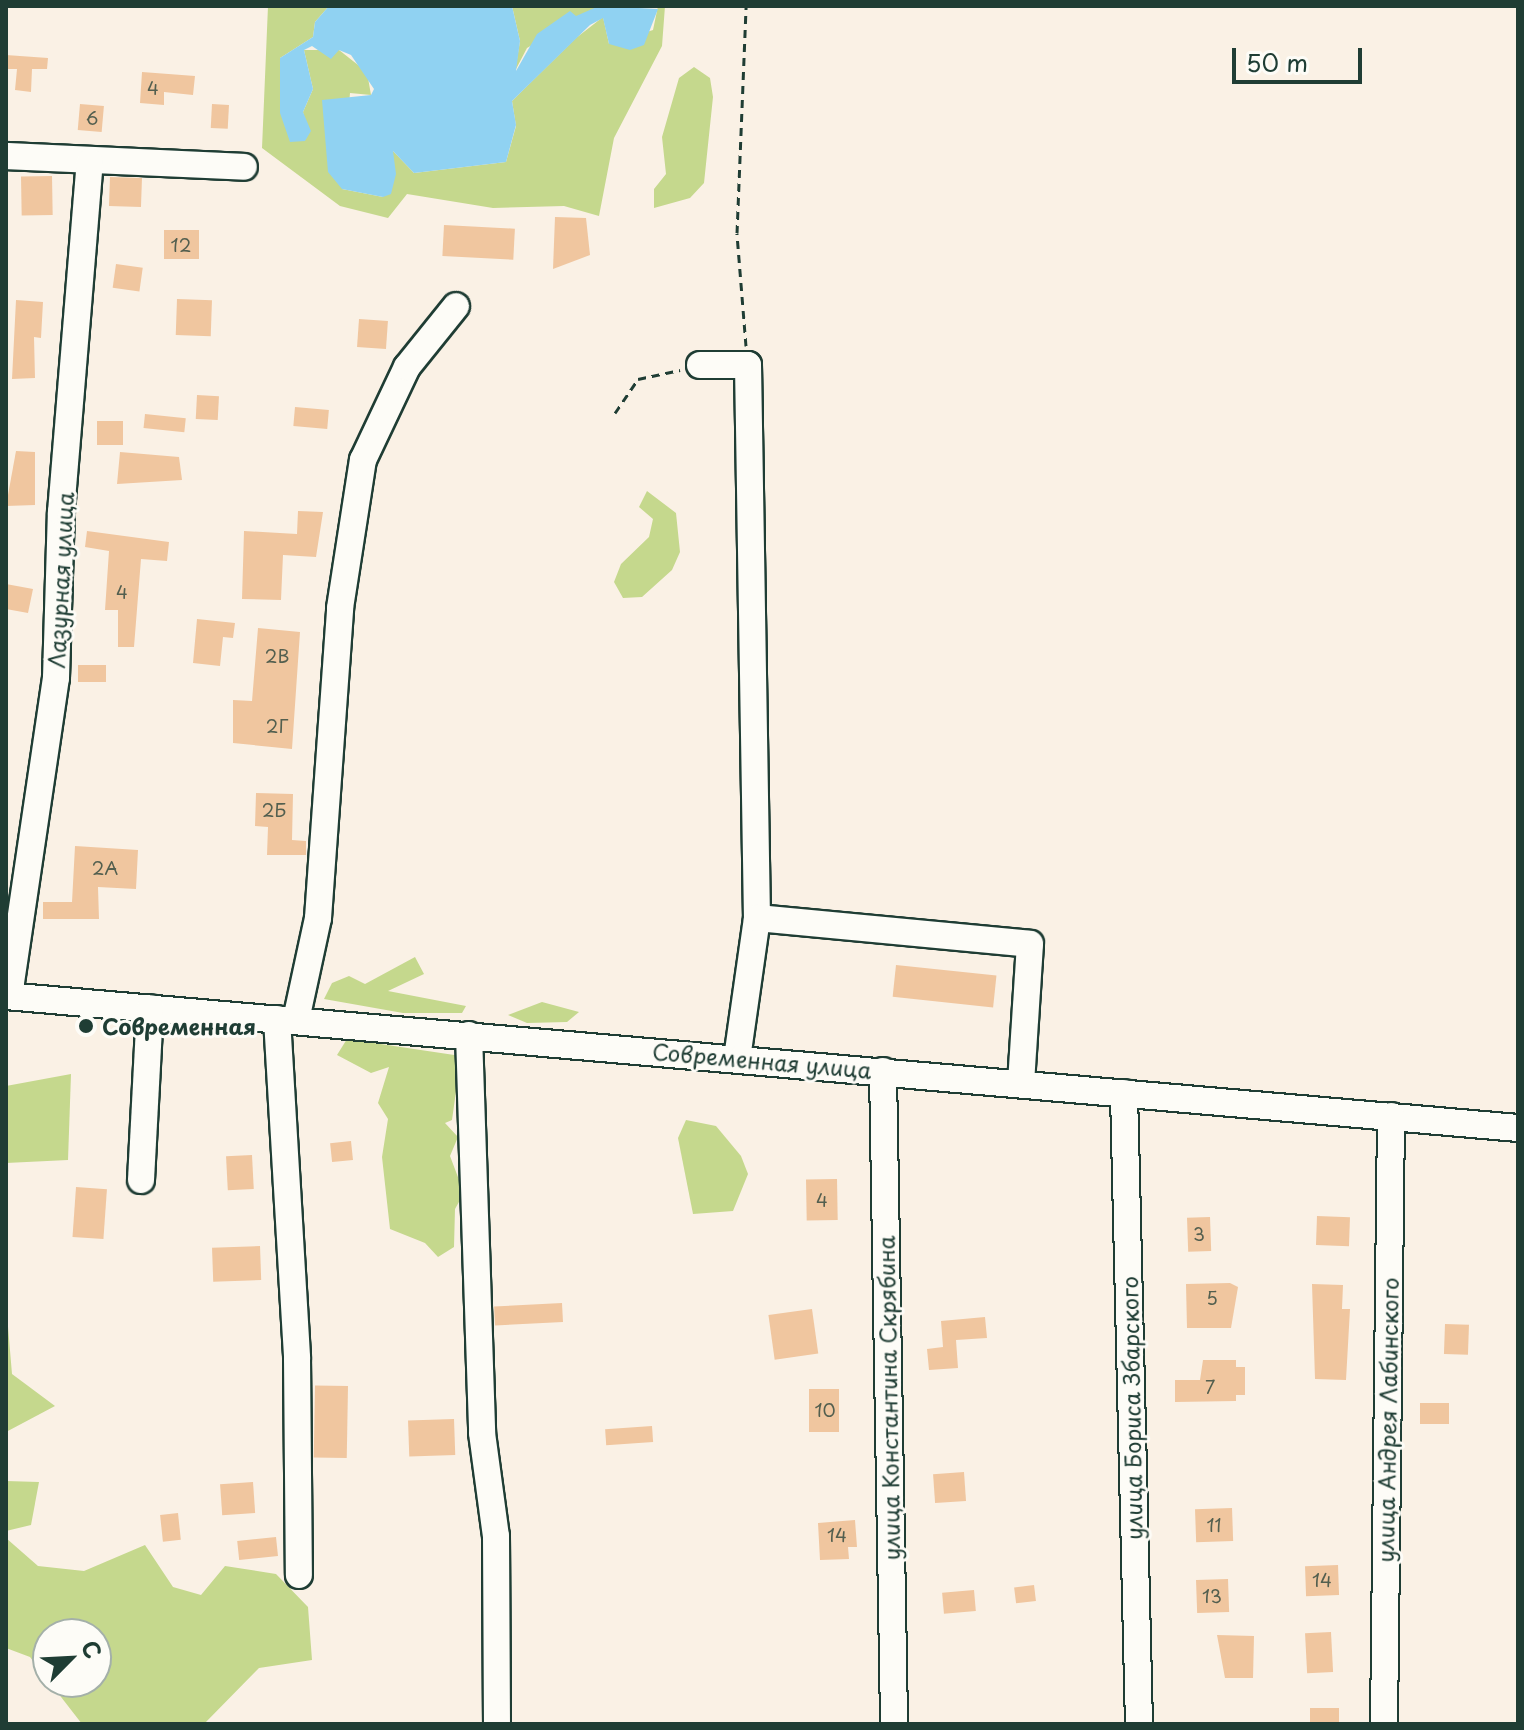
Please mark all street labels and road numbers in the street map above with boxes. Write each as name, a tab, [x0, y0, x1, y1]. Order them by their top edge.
street label: Лазурная улица	[42, 491, 78, 669]
street label: Современная улица	[651, 1037, 873, 1083]
street label: улица Константина Скрябина	[872, 1234, 904, 1562]
street label: улица Бориса Збарского	[1115, 1274, 1147, 1542]
street label: улица Андрея Лабинского	[1371, 1277, 1403, 1563]

